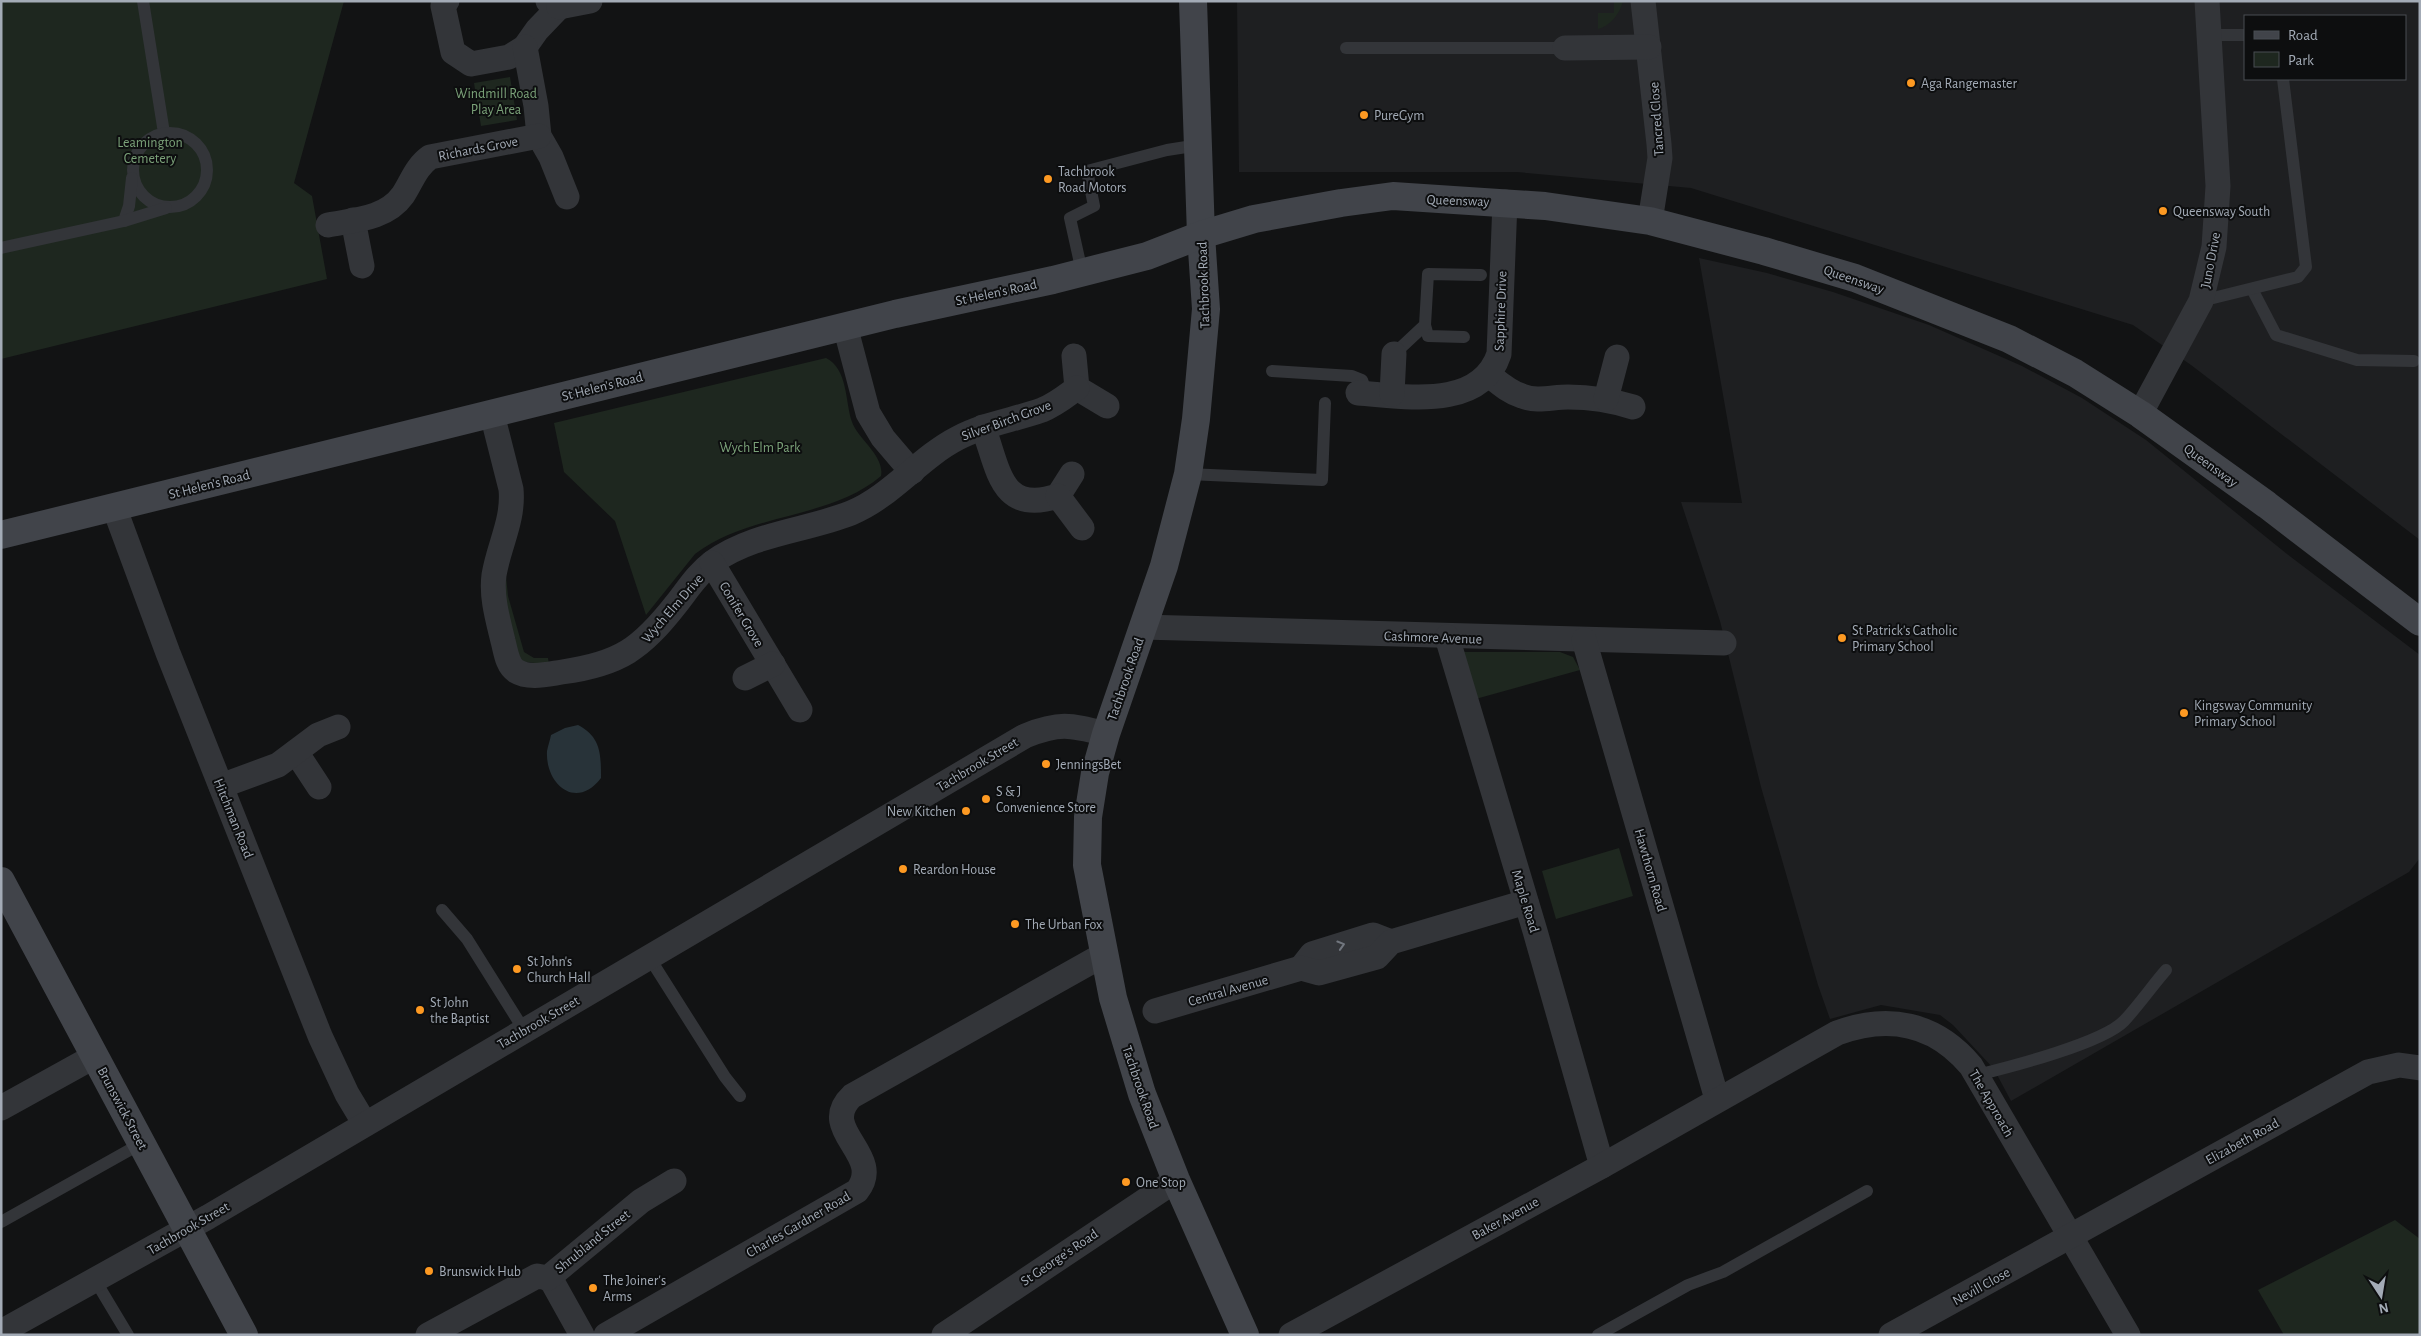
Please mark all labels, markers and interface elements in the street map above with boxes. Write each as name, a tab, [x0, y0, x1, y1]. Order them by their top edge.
legend	[2244, 15, 2406, 80]
text: Road	[2288, 28, 2318, 43]
text: Park	[2288, 53, 2314, 68]
marker: Aga Rangemaster	[1905, 77, 1917, 89]
place label: Aga Rangemaster	[1921, 77, 2017, 91]
street label: Tancred Close	[1647, 81, 1667, 157]
park label: Windmill Road Play Area	[455, 87, 537, 117]
marker: PureGym	[1358, 109, 1370, 121]
place label: PureGym	[1374, 109, 1424, 123]
street label: Richards Grove	[437, 134, 519, 164]
park label: Leamington Cemetery	[117, 136, 183, 166]
place label: Tachbrook Road Motors	[1058, 165, 1127, 195]
marker: Tachbrook Road Motors	[1042, 173, 1054, 185]
street label: Queensway	[1426, 193, 1490, 209]
marker: Queensway South	[2157, 205, 2169, 217]
place label: Queensway South	[2173, 205, 2270, 219]
street label: Juno Drive	[2199, 231, 2223, 289]
street label: Tachbrook Road	[1195, 241, 1213, 329]
street label: Queensway	[1822, 263, 1886, 297]
street label: Sapphire Drive	[1493, 271, 1509, 351]
street label: St Helen's Road	[954, 277, 1038, 308]
street label: St Helen's Road	[560, 370, 644, 404]
street label: Silver Birch Grove	[960, 398, 1053, 444]
park label: Wych Elm Park	[720, 441, 801, 455]
street label: Queensway	[2181, 442, 2240, 490]
street label: St Helen's Road	[167, 468, 251, 502]
street label: Wych Elm Drive	[639, 572, 706, 646]
street label: Conifer Grove	[716, 580, 766, 649]
place label: St Patrick's Catholic Primary School	[1852, 624, 1958, 654]
street label: Cashmore Avenue	[1384, 629, 1482, 647]
marker: St Patrick's Catholic Primary School	[1836, 632, 1848, 644]
street label: Tachbrook Road	[1105, 636, 1147, 723]
place label: Kingsway Community Primary School	[2194, 699, 2312, 729]
marker: Kingsway Community Primary School	[2178, 707, 2190, 719]
street label: Tachbrook Street	[934, 735, 1021, 795]
marker: JenningsBet	[1040, 758, 1052, 770]
place label: JenningsBet	[1056, 758, 1122, 772]
street label: Hitchman Road	[211, 776, 255, 860]
place label: S & J Convenience Store	[996, 785, 1096, 815]
marker: S & J Convenience Store	[980, 793, 992, 805]
place label: New Kitchen	[887, 805, 956, 819]
marker: New Kitchen	[960, 805, 972, 817]
street label: Hawthorn Road	[1632, 827, 1669, 913]
marker: Reardon House	[897, 863, 909, 875]
place label: Reardon House	[913, 863, 996, 877]
street label: Maple Road	[1509, 868, 1541, 934]
marker: The Urban Fox	[1009, 918, 1021, 930]
place label: The Urban Fox	[1025, 918, 1102, 932]
one-way arrow	[1336, 940, 1345, 950]
place label: St John's Church Hall	[527, 955, 591, 985]
marker: St John's Church Hall	[511, 963, 523, 975]
street label: Central Avenue	[1187, 973, 1270, 1009]
street label: Tachbrook Street	[495, 994, 582, 1052]
place label: St John the Baptist	[430, 996, 490, 1026]
marker: St John the Baptist	[414, 1004, 426, 1016]
street label: Tachbrook Road	[1119, 1044, 1161, 1131]
street label: Brunswick Street	[95, 1065, 150, 1152]
street label: The Approach	[1966, 1067, 2016, 1140]
street label: Elizabeth Road	[2204, 1116, 2281, 1168]
marker: One Stop	[1120, 1176, 1132, 1188]
place label: One Stop	[1136, 1176, 1186, 1190]
street label: Charles Gardner Road	[744, 1189, 853, 1260]
street label: Baker Avenue	[1470, 1195, 1541, 1243]
street label: Tachbrook Street	[145, 1200, 232, 1258]
street label: Shrubland Street	[552, 1207, 633, 1276]
street label: St George's Road	[1018, 1227, 1101, 1289]
marker: Brunswick Hub	[423, 1265, 435, 1277]
place label: Brunswick Hub	[439, 1265, 521, 1279]
street label: Nevill Close	[1950, 1265, 2013, 1308]
north arrow	[2356, 1271, 2406, 1321]
place label: The Joiner's Arms	[603, 1274, 666, 1304]
marker: The Joiner's Arms	[587, 1282, 599, 1294]
text: N	[2377, 1300, 2390, 1316]

